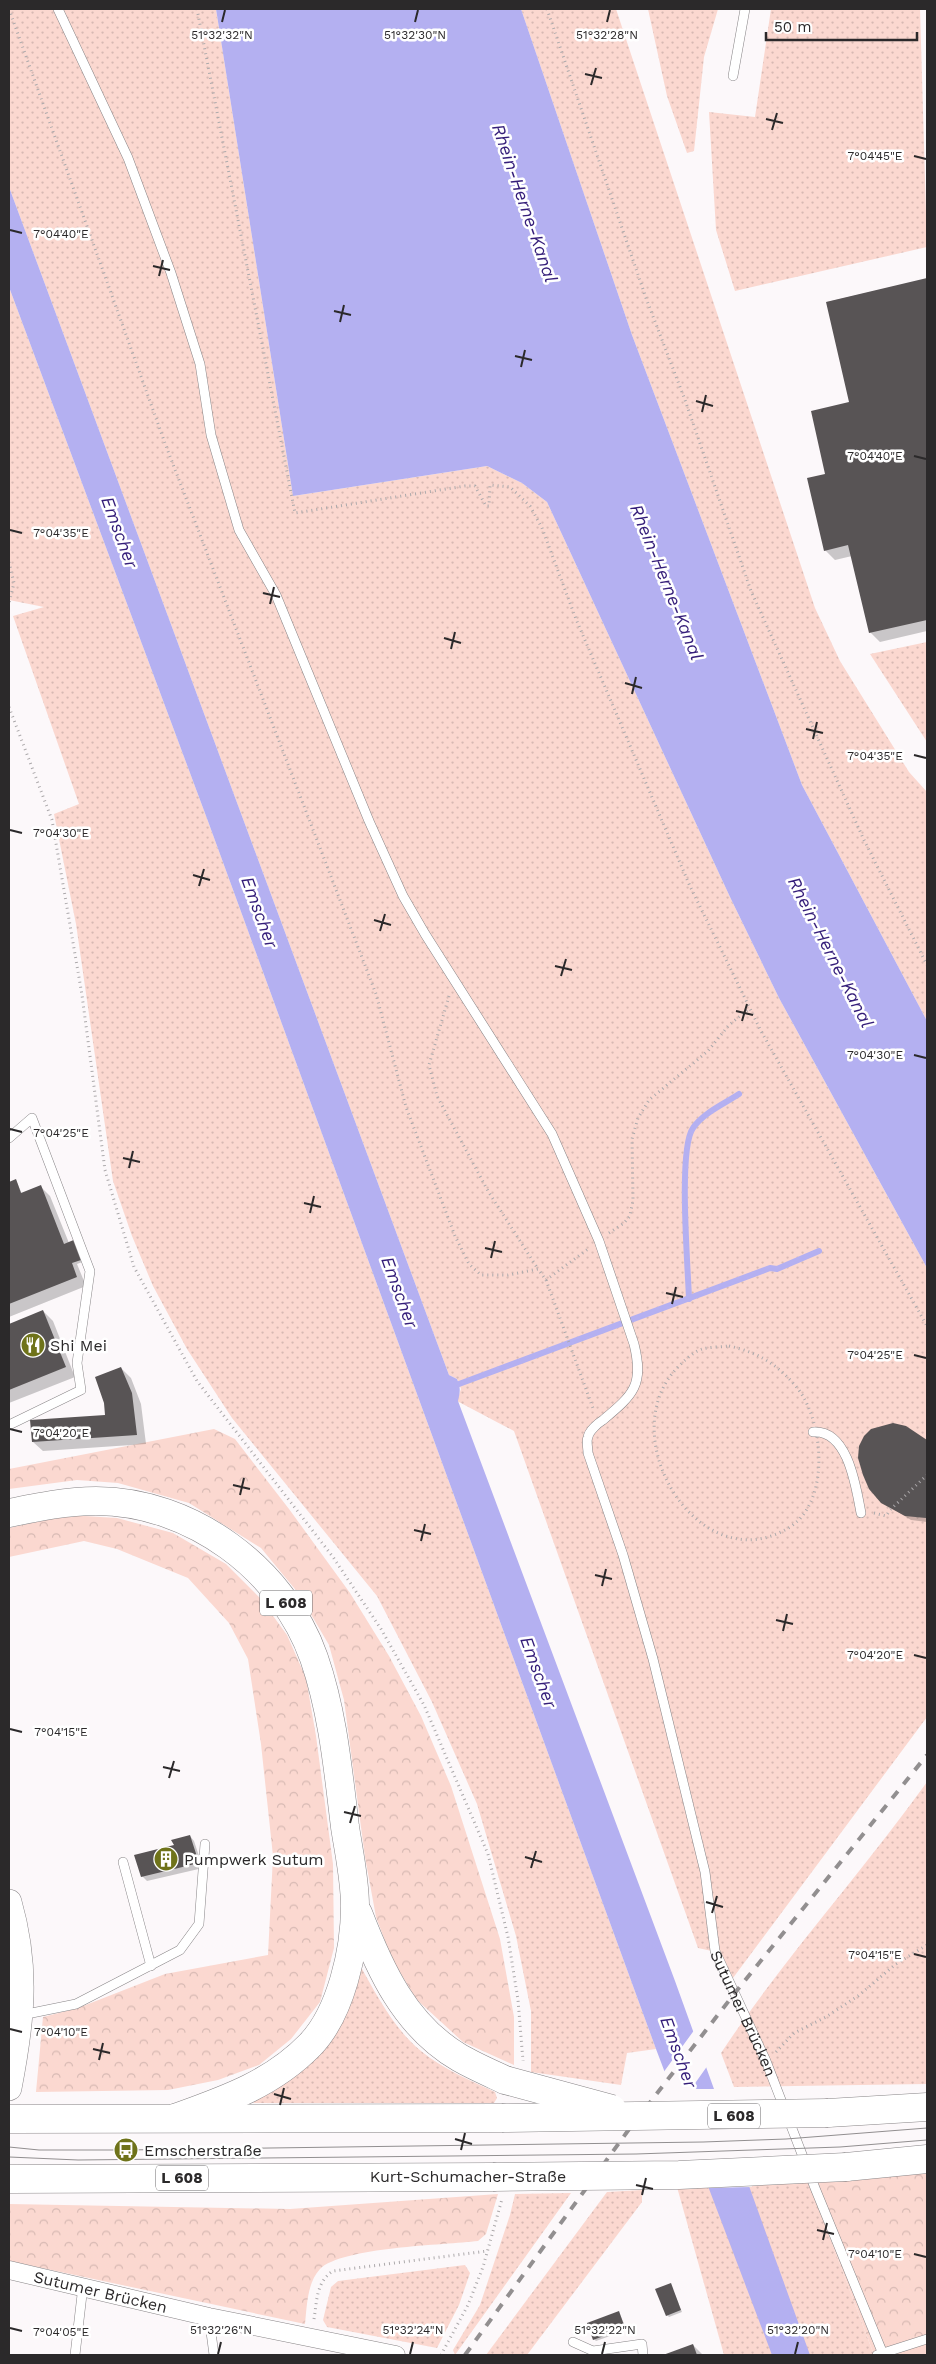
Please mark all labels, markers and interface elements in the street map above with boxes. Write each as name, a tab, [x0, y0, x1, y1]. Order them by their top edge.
scale bar	[766, 10, 917, 42]
text: 50 m	[774, 18, 811, 36]
text: 51°32'32"N	[191, 28, 253, 42]
text: 51°32'30"N	[384, 28, 446, 42]
text: 51°32'28"N	[576, 28, 638, 42]
water label: Rhein-Herne-Kanal	[488, 121, 562, 285]
text: 7°04'45"E	[848, 149, 903, 163]
text: 7°04'40"E	[33, 227, 89, 241]
text: 7°04'40"E	[847, 449, 903, 463]
water label: Emscher	[97, 493, 143, 572]
water label: Rhein-Herne-Kanal	[626, 501, 708, 663]
text: 7°04'35"E	[33, 526, 89, 540]
text: 7°04'35"E	[847, 749, 903, 763]
text: 7°04'30"E	[33, 826, 89, 840]
water label: Emscher	[237, 873, 283, 952]
water label: Rhein-Herne-Kanal	[784, 873, 878, 1031]
text: 7°04'30"E	[847, 1048, 903, 1062]
text: 7°04'25"E	[33, 1126, 89, 1140]
water label: Emscher	[377, 1253, 423, 1332]
restaurant icon: Shi Mei	[20, 1332, 46, 1358]
place label: Shi Mei	[50, 1336, 107, 1355]
text: 7°04'25"E	[847, 1348, 903, 1362]
text: 7°04'20"E	[33, 1426, 89, 1440]
road number: L 608	[260, 1590, 312, 1616]
water label: Emscher	[516, 1633, 562, 1712]
text: 7°04'20"E	[847, 1648, 903, 1662]
text: 7°04'15"E	[34, 1725, 88, 1739]
building icon: Pumpwerk Sutum	[153, 1846, 179, 1872]
place label: Pumpwerk Sutum	[184, 1850, 324, 1869]
street label: Sutumer Brücken	[706, 1947, 780, 2079]
text: 7°04'15"E	[848, 1948, 902, 1962]
water label: Emscher	[656, 2013, 702, 2092]
text: 7°04'10"E	[34, 2025, 88, 2039]
road number: L 608	[708, 2104, 760, 2128]
bus stop icon: Emscherstraße	[113, 2137, 139, 2163]
place label: Emscherstraße	[144, 2141, 262, 2160]
road number: L 608	[156, 2166, 208, 2190]
street label: Kurt-Schumacher-Straße	[370, 2167, 566, 2186]
text: 7°04'10"E	[848, 2247, 902, 2261]
street label: Sutumer Brücken	[32, 2267, 169, 2316]
text: 51°32'26"N	[190, 2323, 252, 2337]
text: 51°32'24"N	[383, 2323, 444, 2337]
text: 51°32'22"N	[574, 2323, 636, 2337]
text: 51°32'20"N	[767, 2323, 829, 2337]
text: 7°04'05"E	[33, 2325, 89, 2339]

